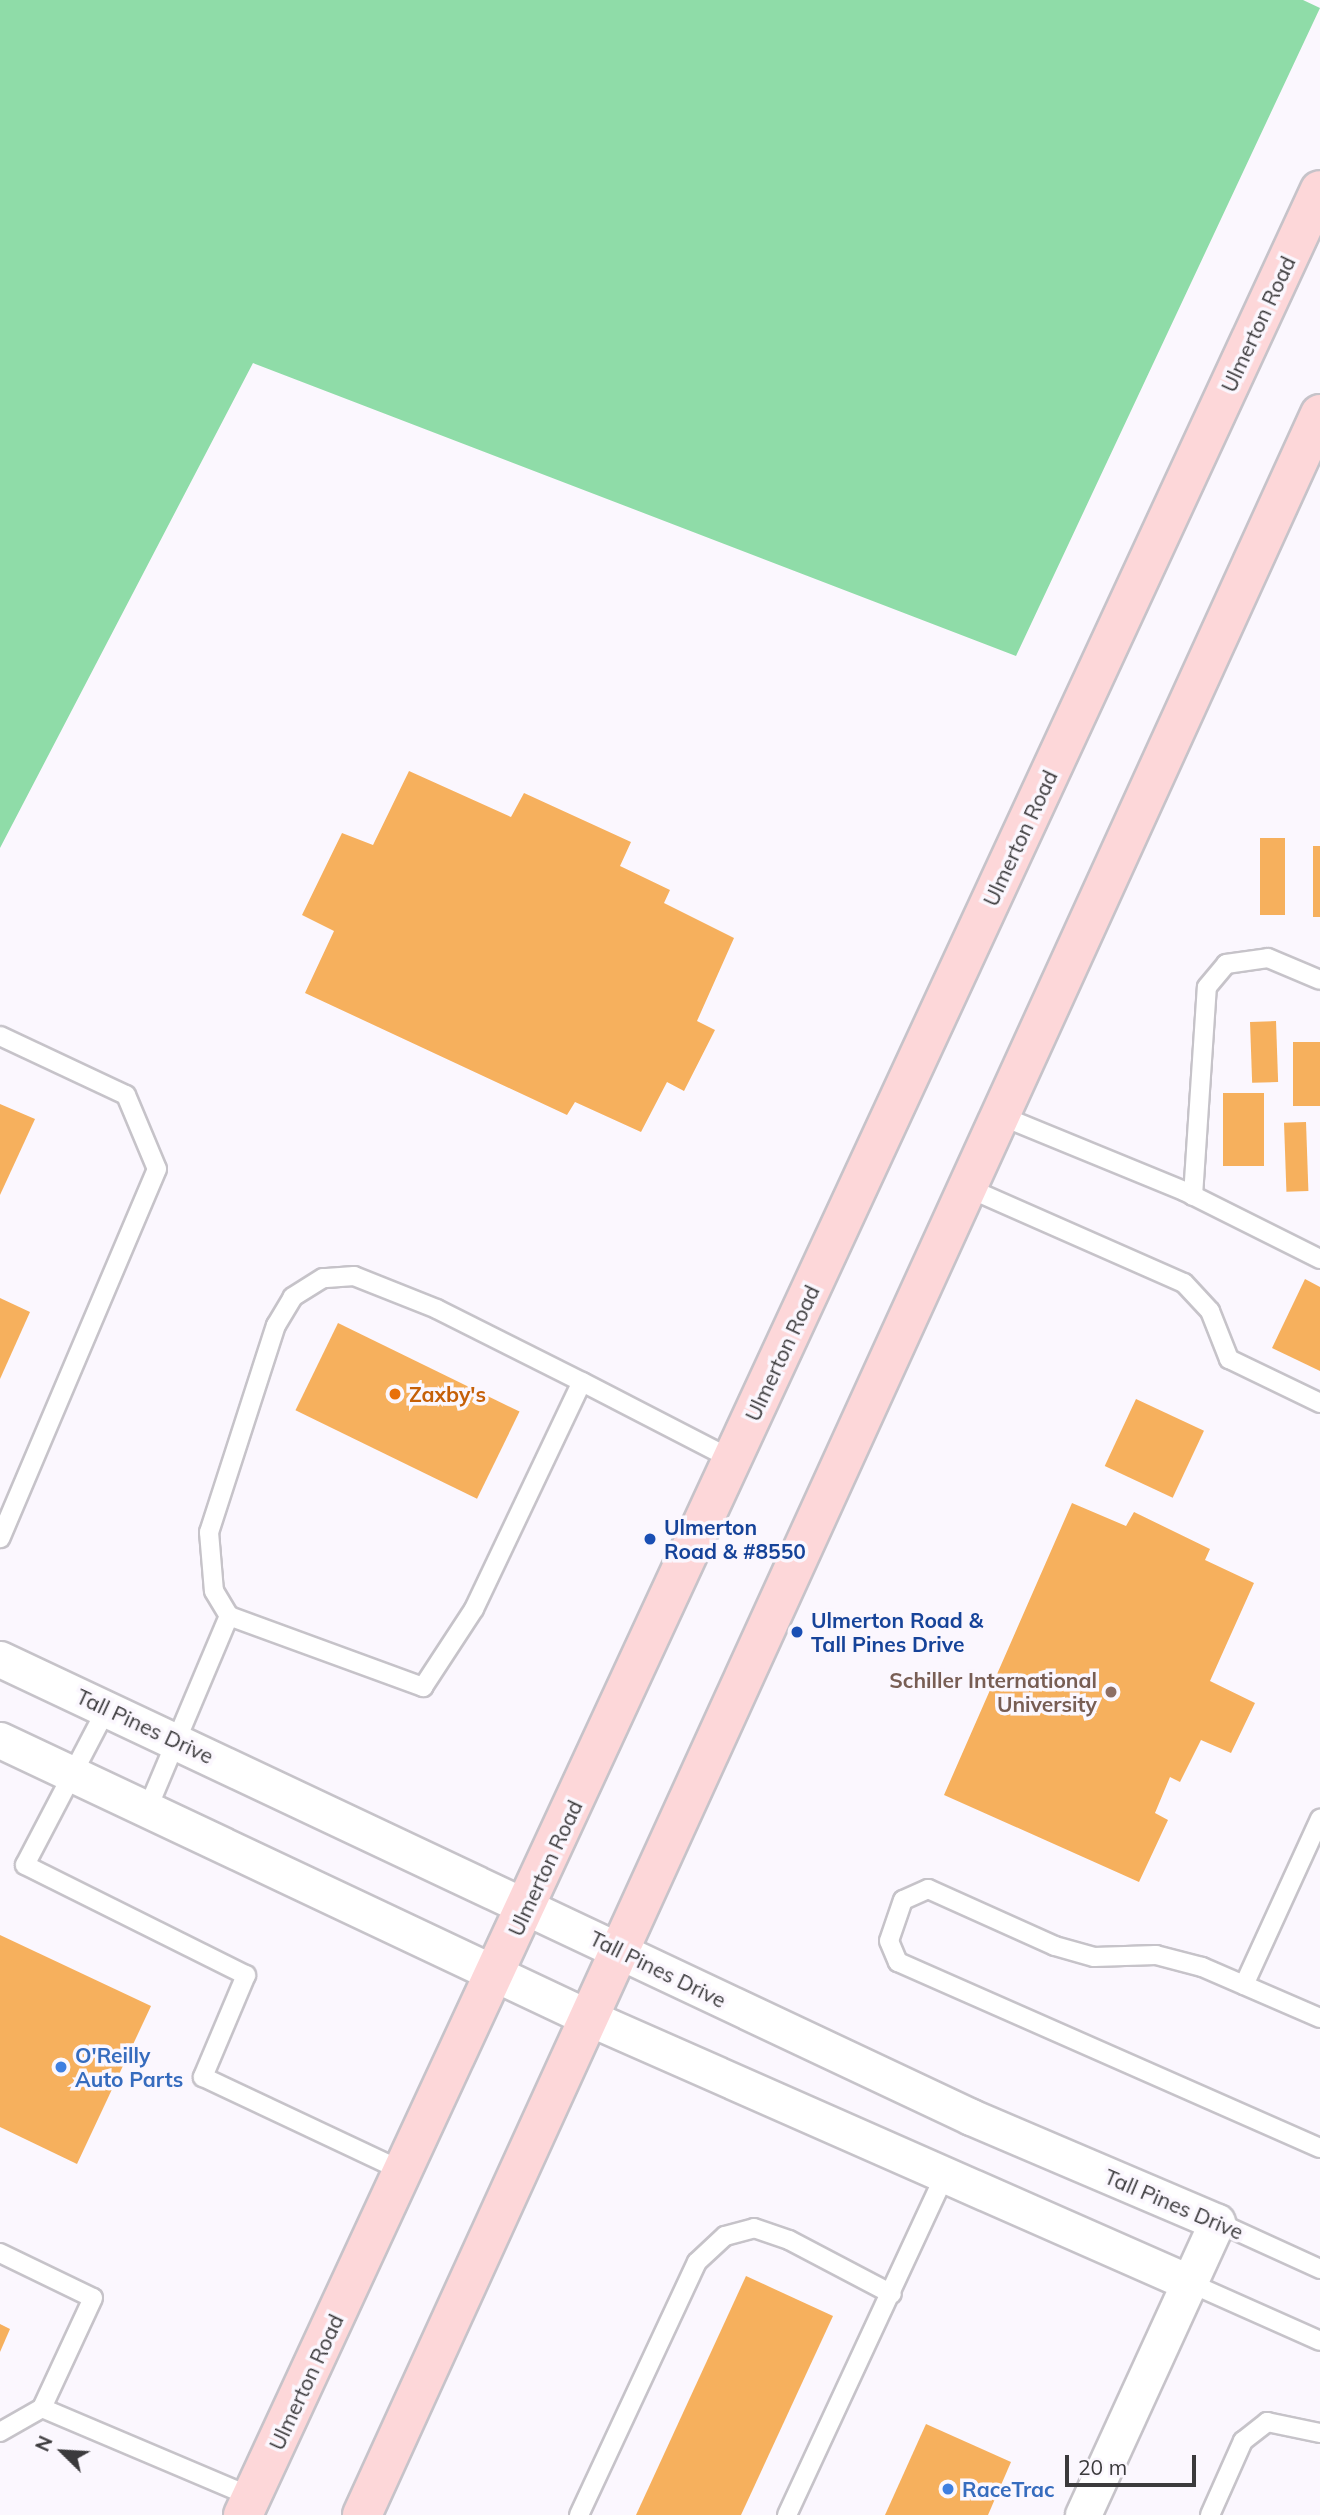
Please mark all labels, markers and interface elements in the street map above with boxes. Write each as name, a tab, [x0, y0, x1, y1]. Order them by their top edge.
street label: Ulmerton Road	[1216, 252, 1300, 396]
street label: Ulmerton Road	[978, 766, 1062, 910]
street label: Ulmerton Road	[740, 1281, 824, 1425]
place label: Zaxby's	[409, 1381, 486, 1407]
marker: Zaxby's	[387, 1386, 403, 1402]
place label: Ulmerton Road & #8550	[664, 1514, 806, 1564]
marker: Ulmerton Road & #8550	[642, 1531, 658, 1547]
place label: Ulmerton Road & Tall Pines Drive	[811, 1607, 983, 1657]
marker: Ulmerton Road & Tall Pines Drive	[789, 1624, 805, 1640]
place label: Schiller International University	[889, 1667, 1097, 1717]
street label: Tall Pines Drive	[73, 1683, 217, 1769]
marker: Schiller International University	[1103, 1684, 1119, 1700]
street label: Ulmerton Road	[503, 1796, 587, 1940]
street label: Tall Pines Drive	[586, 1925, 730, 2013]
place label: O'Reilly Auto Parts	[75, 2042, 183, 2092]
marker: O'Reilly Auto Parts	[53, 2059, 69, 2075]
street label: Tall Pines Drive	[1101, 2163, 1247, 2245]
street label: Ulmerton Road	[264, 2310, 348, 2454]
north arrow	[28, 2417, 98, 2487]
text: N	[30, 2432, 58, 2455]
scale bar	[1068, 2442, 1199, 2486]
text: 20 m	[1078, 2454, 1127, 2480]
place label: RaceTrac	[962, 2476, 1055, 2502]
marker: RaceTrac	[940, 2481, 956, 2497]

